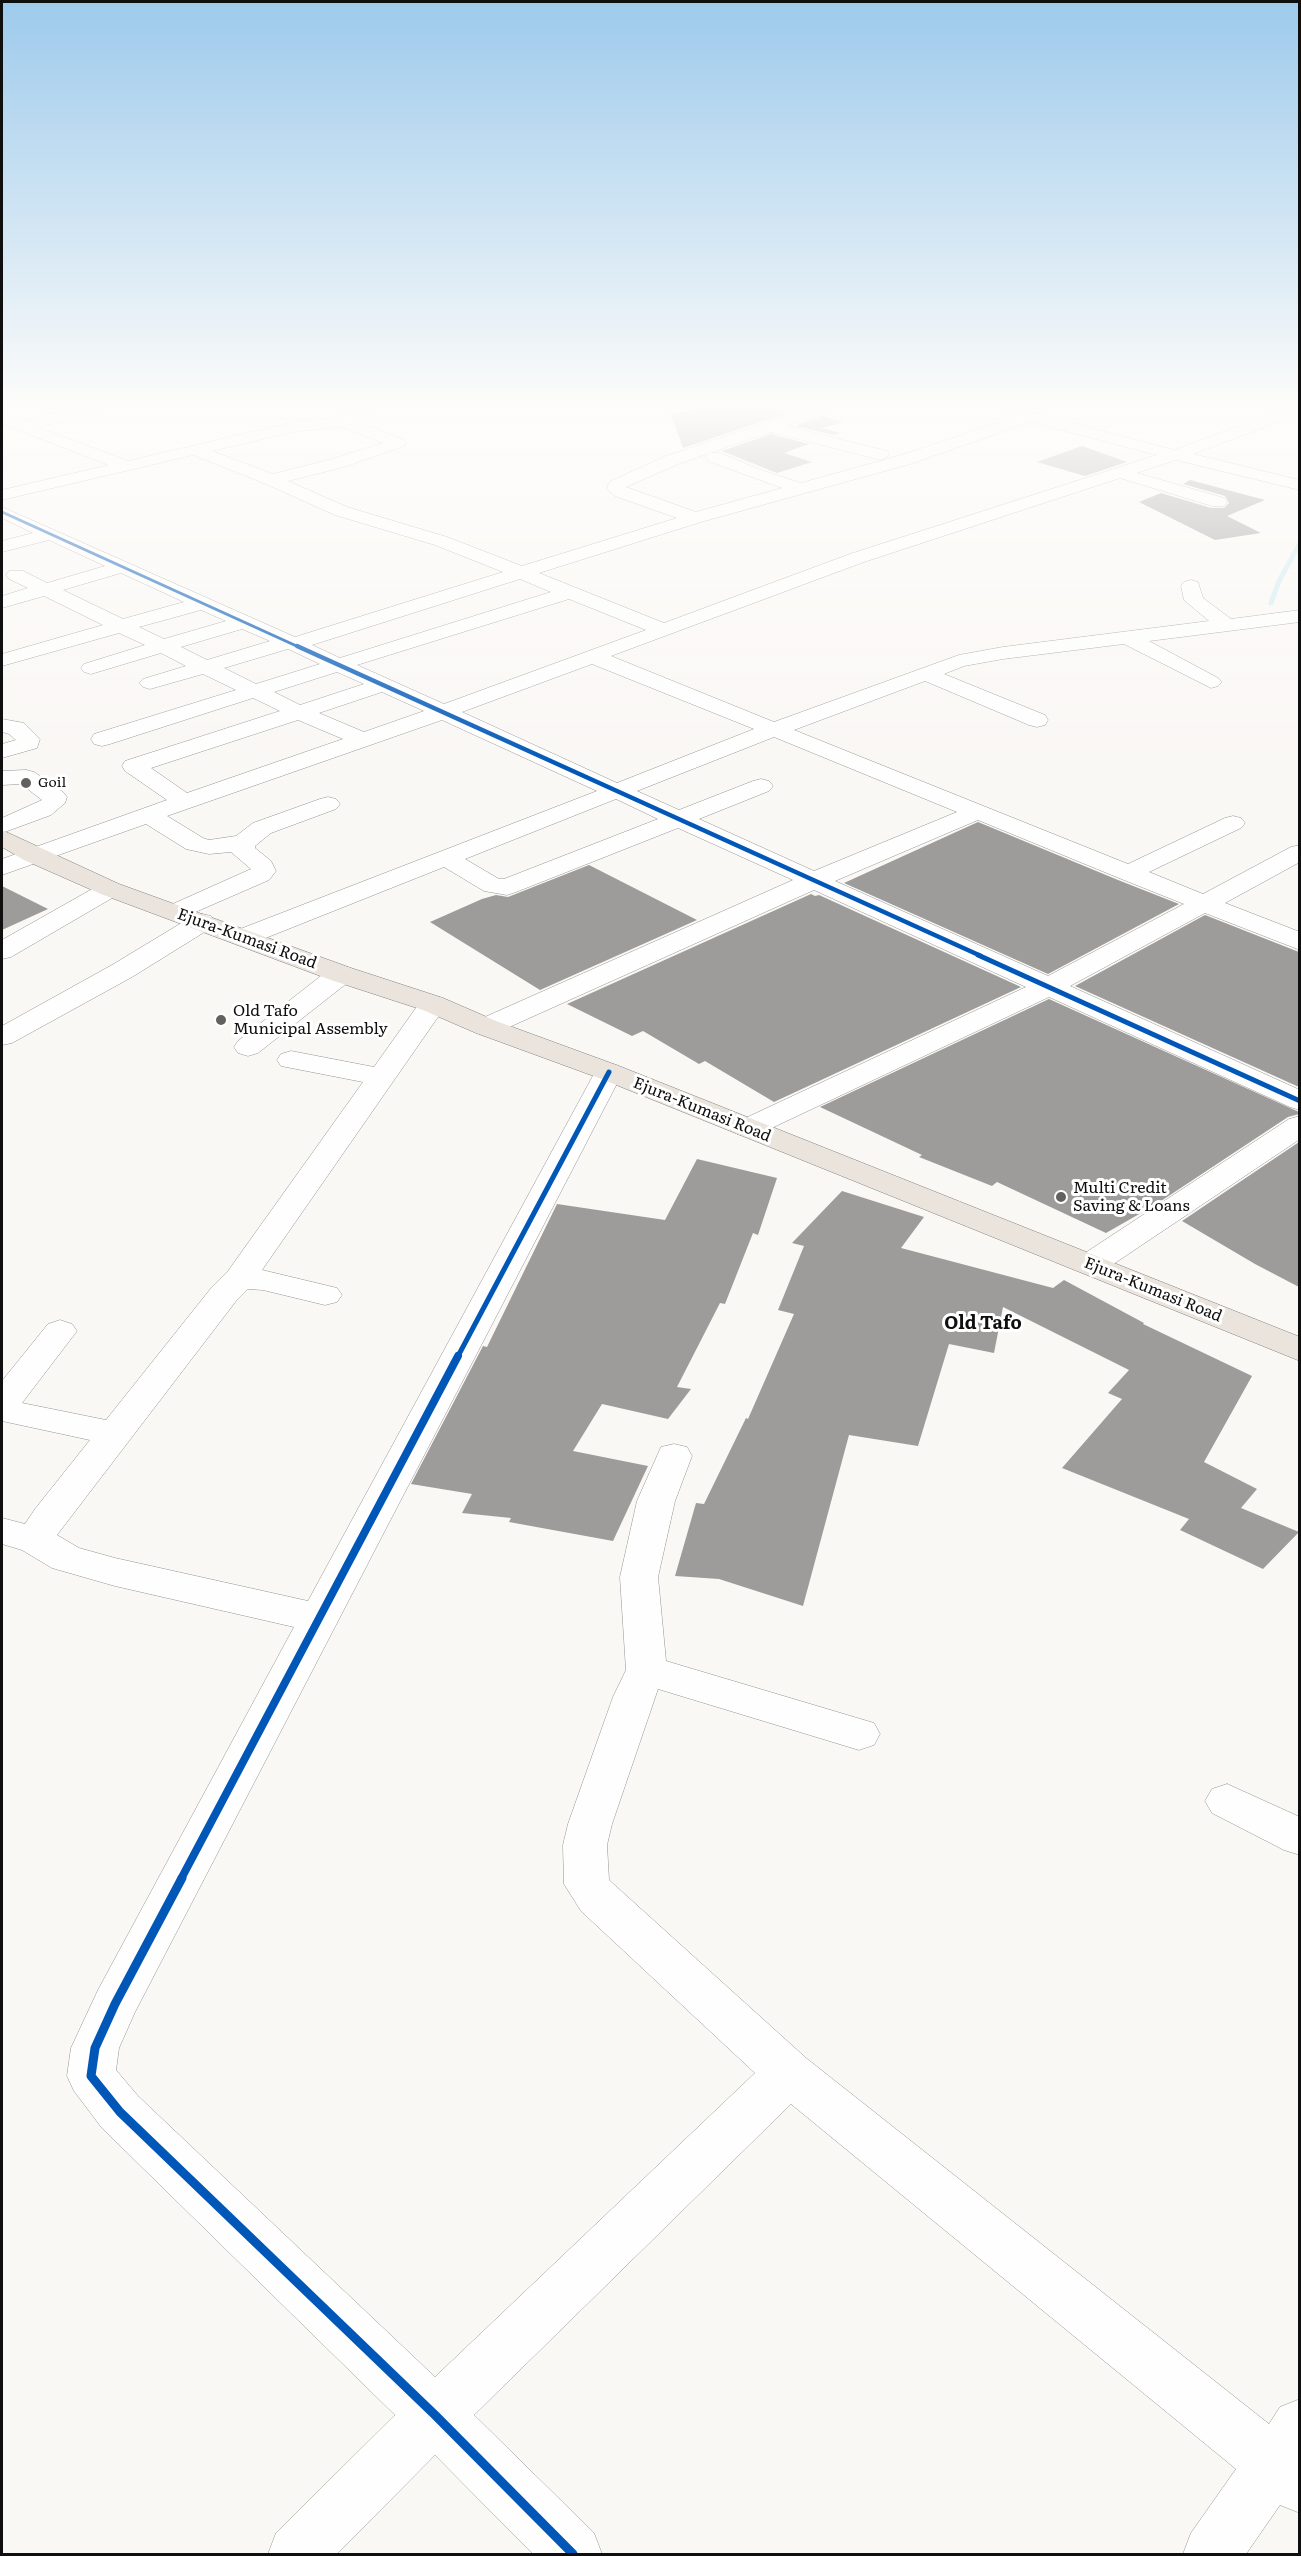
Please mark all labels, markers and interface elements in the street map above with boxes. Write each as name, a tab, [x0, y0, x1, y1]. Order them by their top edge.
place label: Goil	[38, 775, 66, 791]
marker: Goil	[19, 776, 33, 790]
street label: Ejura-Kumasi Road	[175, 905, 319, 973]
place label: Old Tafo Municipal Assembly	[233, 1001, 388, 1039]
marker: Old Tafo Municipal Assembly	[214, 1013, 228, 1027]
street label: Ejura-Kumasi Road	[630, 1074, 774, 1146]
place label: Multi Credit Saving & Loans	[1073, 1178, 1190, 1216]
marker: Multi Credit Saving & Loans	[1054, 1190, 1068, 1204]
street label: Ejura-Kumasi Road	[1081, 1254, 1225, 1326]
district label: Old Tafo	[944, 1313, 1022, 1335]

